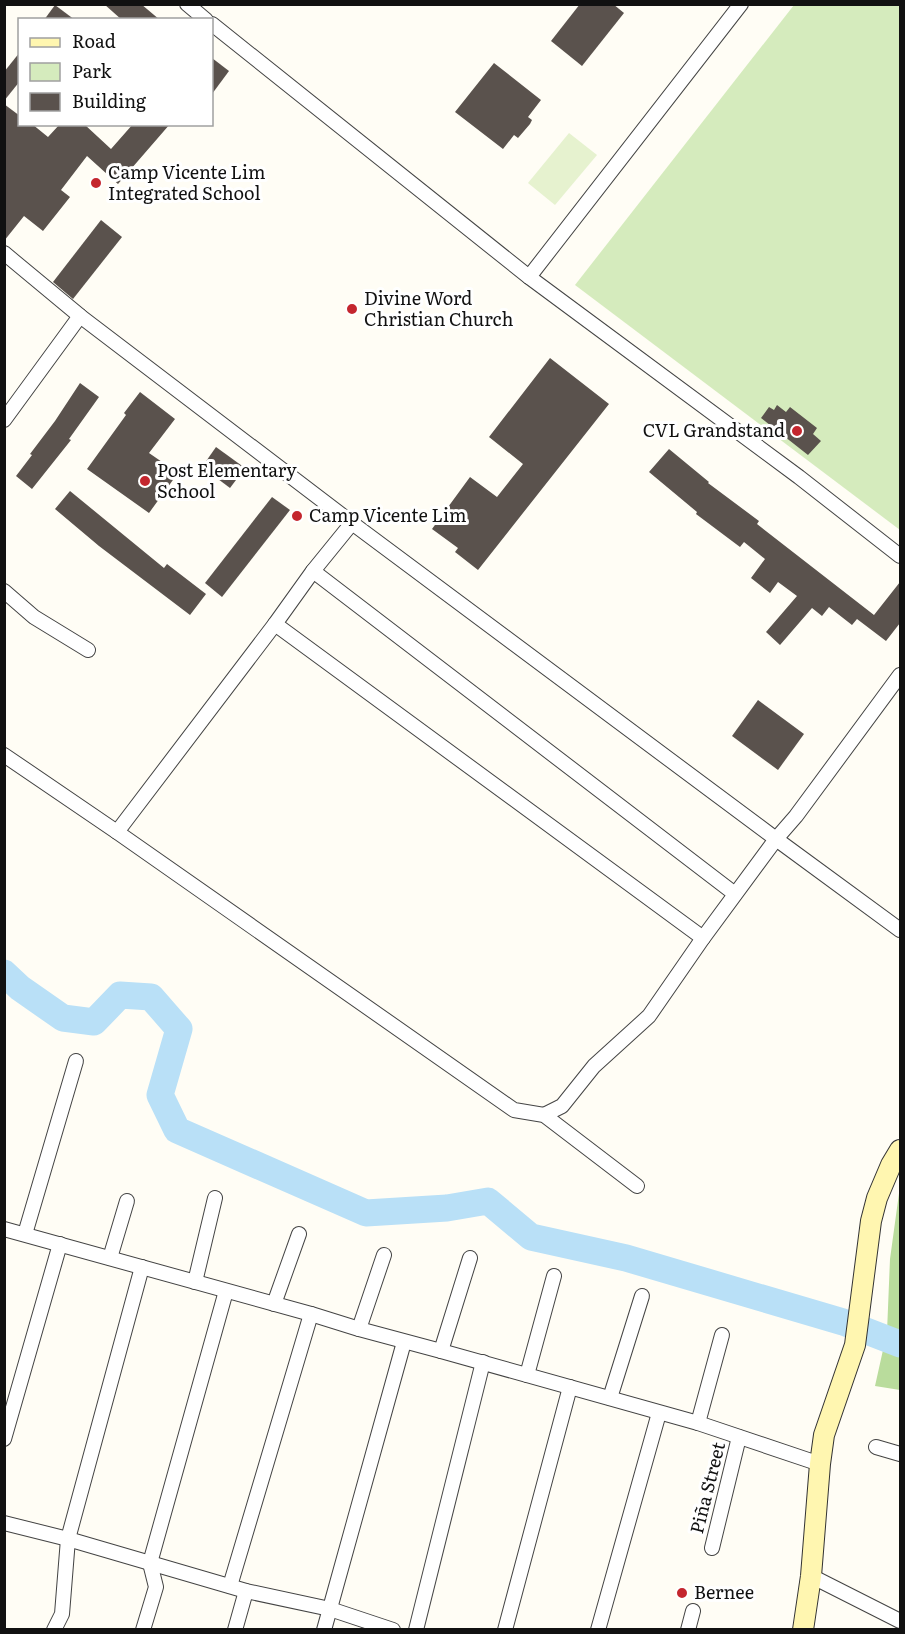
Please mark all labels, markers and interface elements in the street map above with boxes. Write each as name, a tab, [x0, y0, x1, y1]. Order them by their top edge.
legend	[18, 18, 213, 126]
text: Road	[72, 27, 116, 54]
text: Park	[72, 57, 113, 84]
text: Building	[72, 87, 147, 114]
place label: Camp Vicente Lim Integrated School	[108, 158, 265, 206]
marker: Camp Vicente Lim Integrated School	[89, 176, 103, 190]
place label: Divine Word Christian Church	[364, 284, 513, 332]
marker: Divine Word Christian Church	[345, 302, 359, 316]
place label: CVL Grandstand	[643, 416, 785, 443]
marker: CVL Grandstand	[790, 424, 804, 438]
place label: Post Elementary School	[157, 456, 297, 504]
marker: Post Elementary School	[138, 474, 152, 488]
place label: Camp Vicente Lim	[309, 501, 466, 528]
marker: Camp Vicente Lim	[290, 509, 304, 523]
street label: Piña Street	[682, 1438, 731, 1536]
place label: Bernee	[694, 1578, 754, 1605]
marker: Bernee	[675, 1586, 689, 1600]

